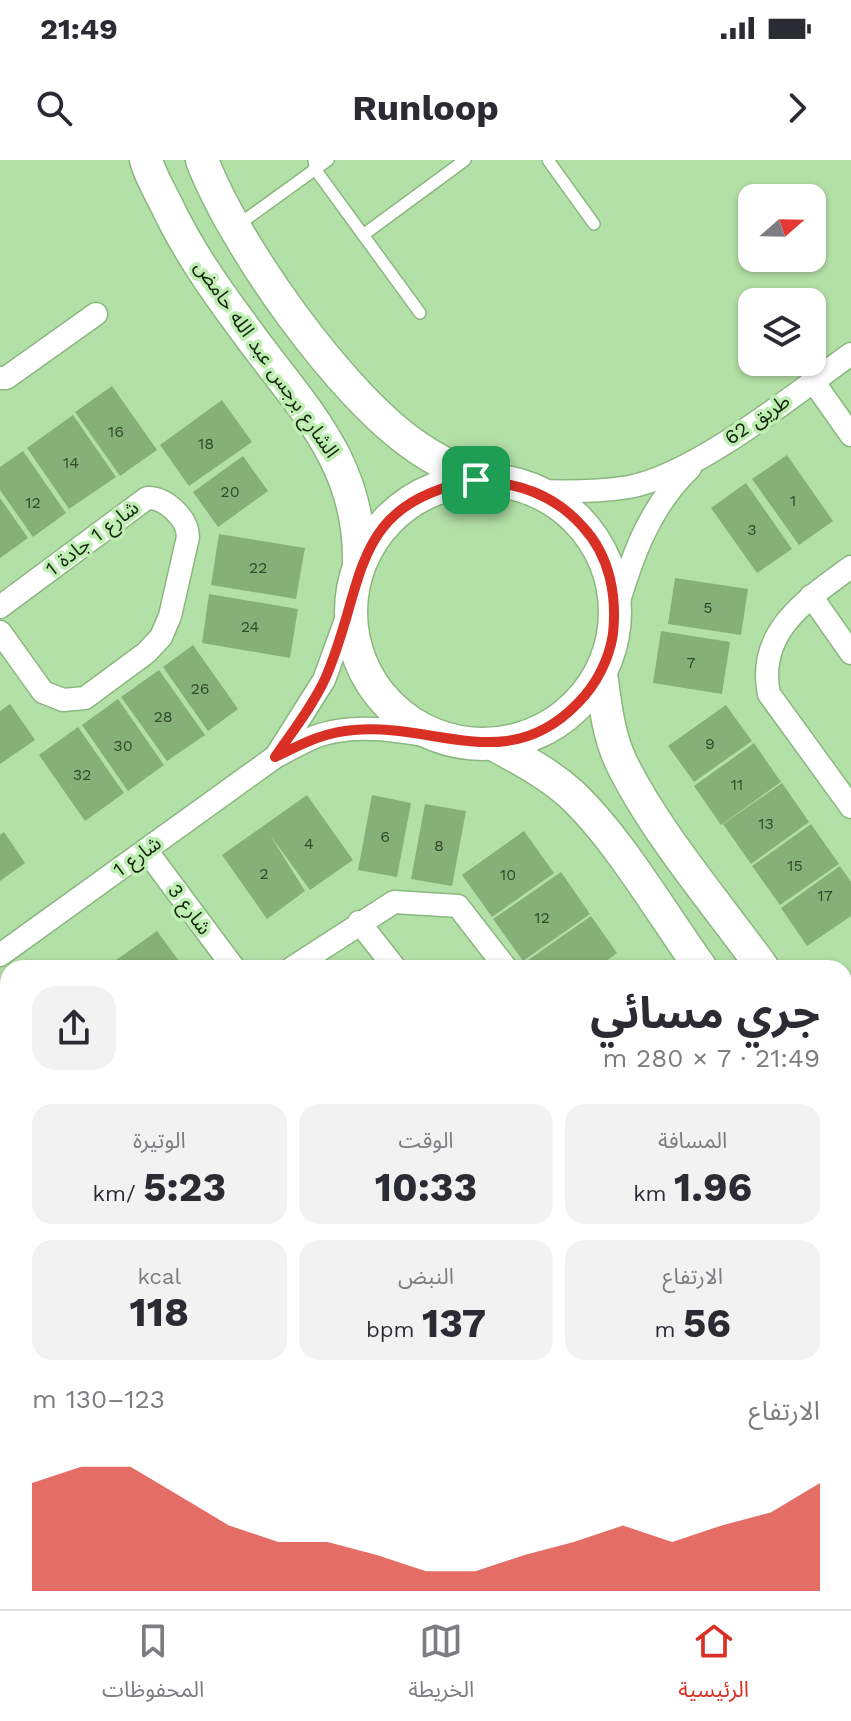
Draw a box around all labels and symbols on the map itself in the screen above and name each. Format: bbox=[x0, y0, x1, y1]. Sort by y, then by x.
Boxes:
north arrow bbox=[738, 184, 826, 272]
street label: الشارع برجس عبد الله حامض bbox=[187, 256, 344, 464]
street label: طريق 62 bbox=[720, 388, 795, 450]
house number: 16 bbox=[108, 422, 124, 441]
house number: 18 bbox=[198, 434, 214, 453]
pin bbox=[442, 446, 510, 514]
house number: 14 bbox=[63, 453, 79, 472]
house number: 20 bbox=[220, 482, 240, 501]
house number: 1 bbox=[790, 491, 796, 510]
house number: 12 bbox=[25, 493, 41, 512]
street label: شارع 1 جادة 1 bbox=[41, 495, 145, 583]
house number: 3 bbox=[747, 520, 757, 539]
house number: 22 bbox=[249, 558, 267, 577]
house number: 5 bbox=[703, 598, 713, 617]
house number: 24 bbox=[241, 617, 260, 636]
house number: 7 bbox=[687, 653, 696, 672]
house number: 26 bbox=[190, 679, 210, 698]
house number: 28 bbox=[153, 707, 173, 726]
house number: 9 bbox=[705, 734, 715, 753]
house number: 30 bbox=[113, 736, 133, 755]
house number: 32 bbox=[73, 765, 91, 784]
house number: 11 bbox=[731, 775, 743, 794]
house number: 13 bbox=[758, 814, 774, 833]
house number: 6 bbox=[380, 827, 390, 846]
street label: شارع 1 bbox=[108, 831, 168, 884]
house number: 4 bbox=[304, 834, 314, 853]
house number: 8 bbox=[434, 836, 444, 855]
house number: 15 bbox=[787, 856, 803, 875]
house number: 2 bbox=[259, 864, 269, 883]
house number: 10 bbox=[500, 865, 516, 884]
street label: شارع 3 bbox=[161, 879, 217, 941]
house number: 17 bbox=[817, 886, 833, 905]
house number: 12 bbox=[534, 908, 550, 927]

